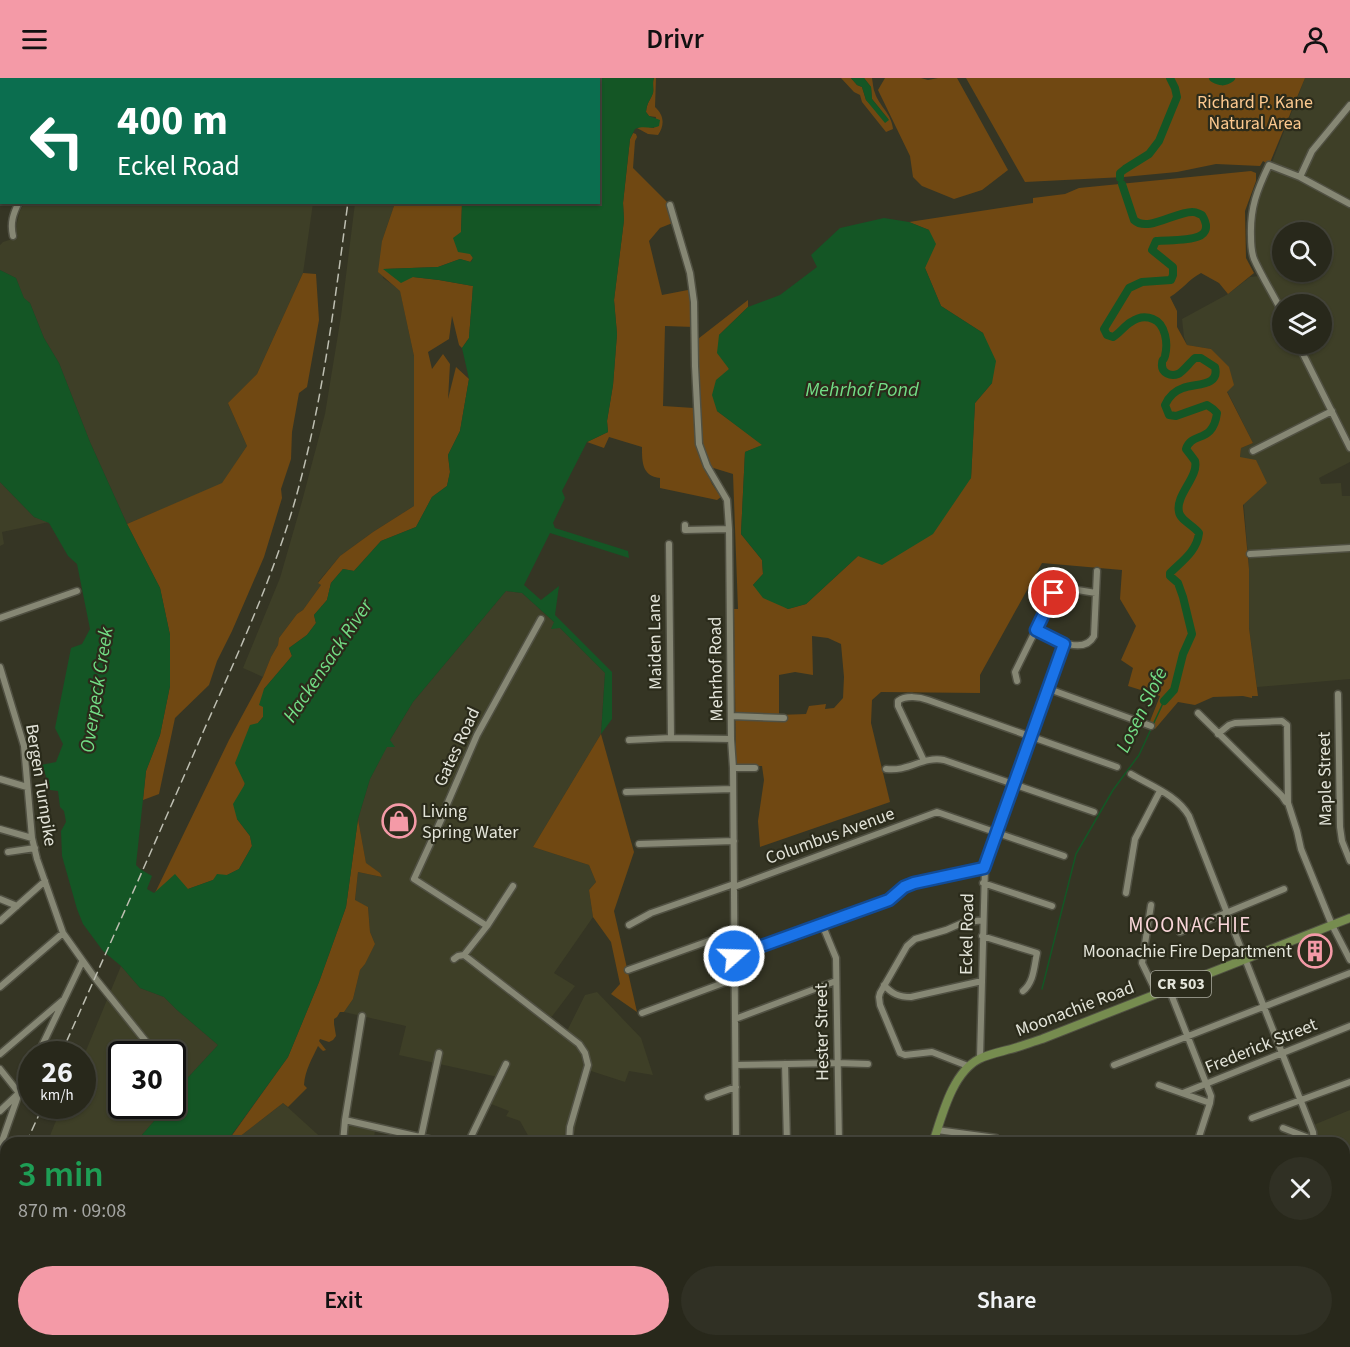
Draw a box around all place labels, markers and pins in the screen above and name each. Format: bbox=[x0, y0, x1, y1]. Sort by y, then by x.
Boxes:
pin bbox=[1028, 567, 1079, 618]
place label: Living Spring Water bbox=[422, 799, 519, 845]
shop icon: Living Spring Water bbox=[381, 803, 417, 839]
building icon: Moonachie Fire Department bbox=[1297, 933, 1333, 969]
place label: Moonachie Fire Department bbox=[1083, 939, 1292, 964]

